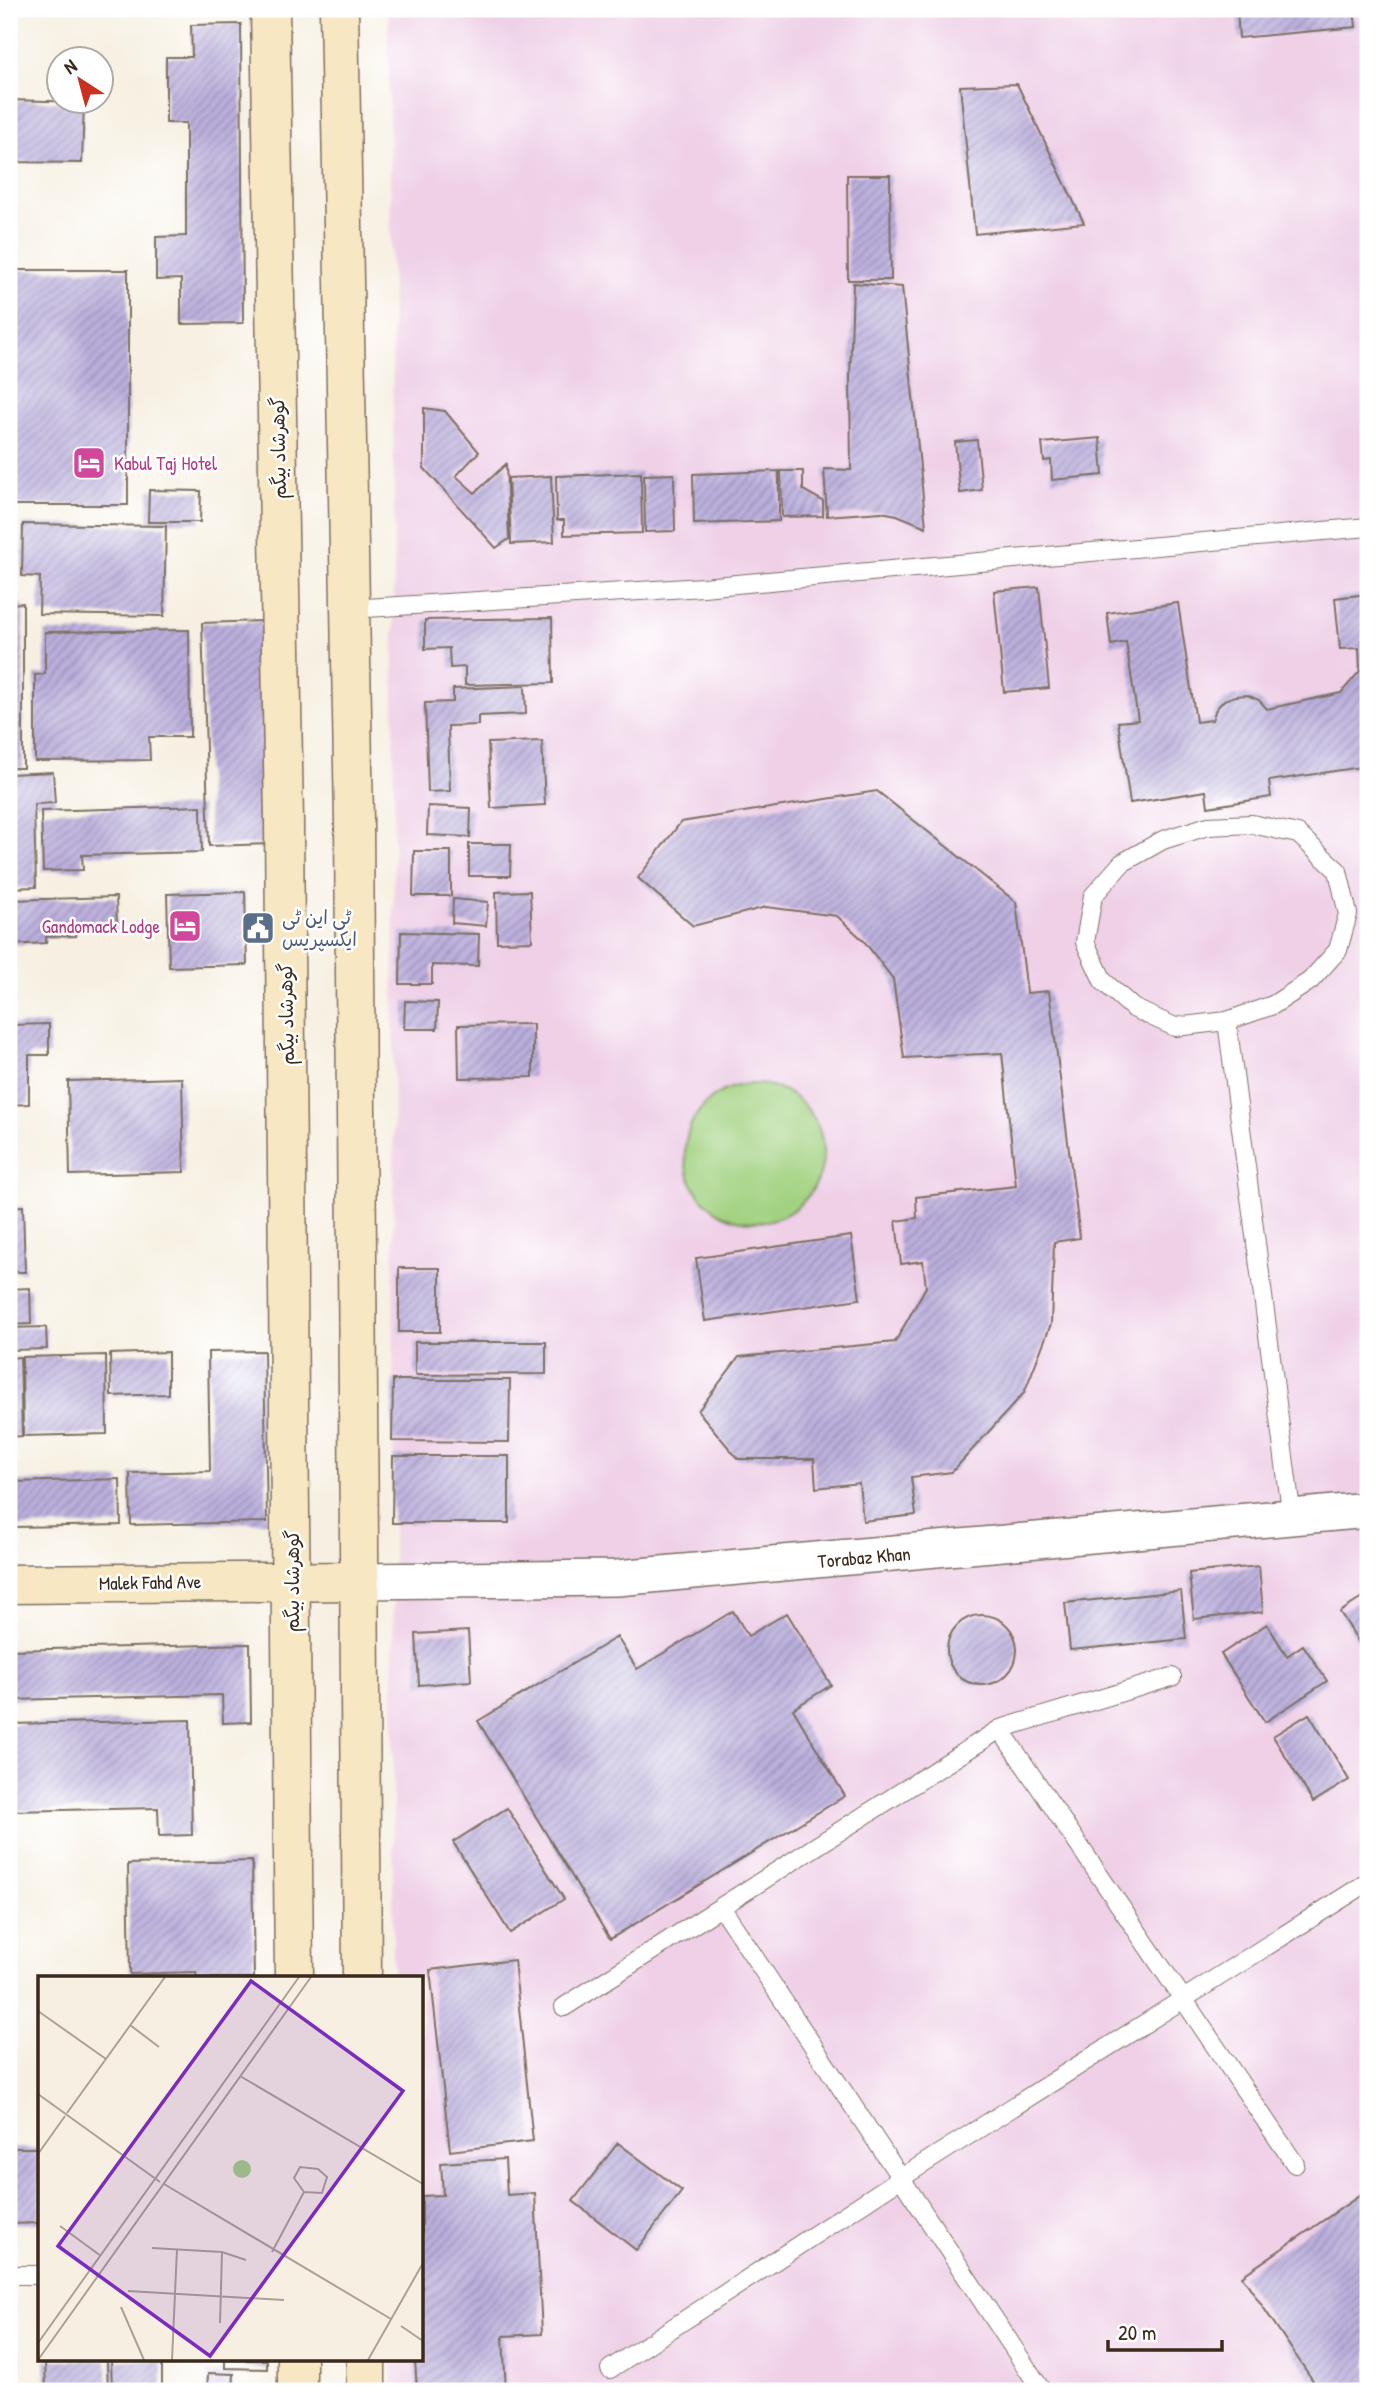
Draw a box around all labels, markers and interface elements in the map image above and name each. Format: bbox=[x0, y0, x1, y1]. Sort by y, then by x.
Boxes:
north arrow bbox=[46, 46, 116, 116]
text: N bbox=[58, 53, 82, 80]
street label: گوهرشاد بیگم bbox=[264, 396, 294, 499]
hotel icon: Kabul Taj Hotel bbox=[70, 444, 108, 482]
place label: Kabul Taj Hotel bbox=[114, 450, 218, 476]
place label: ٹی این ٹی ایکسپریس bbox=[282, 904, 357, 952]
hotel icon: Gandomack Lodge bbox=[166, 907, 204, 945]
public building icon: ٹی این ٹی ایکسپریس bbox=[239, 909, 277, 947]
place label: Gandomack Lodge bbox=[42, 913, 160, 939]
street label: گوهرشاد بیگم bbox=[272, 962, 302, 1065]
street label: گوهرشاد بیگم bbox=[279, 1530, 307, 1632]
street label: Torabaz Khan bbox=[817, 1540, 911, 1574]
street label: Malek Fahd Ave bbox=[99, 1568, 202, 1596]
inset map bbox=[38, 1976, 424, 2362]
scale bar bbox=[1108, 2309, 1221, 2353]
text: 20 m bbox=[1118, 2318, 1156, 2347]

